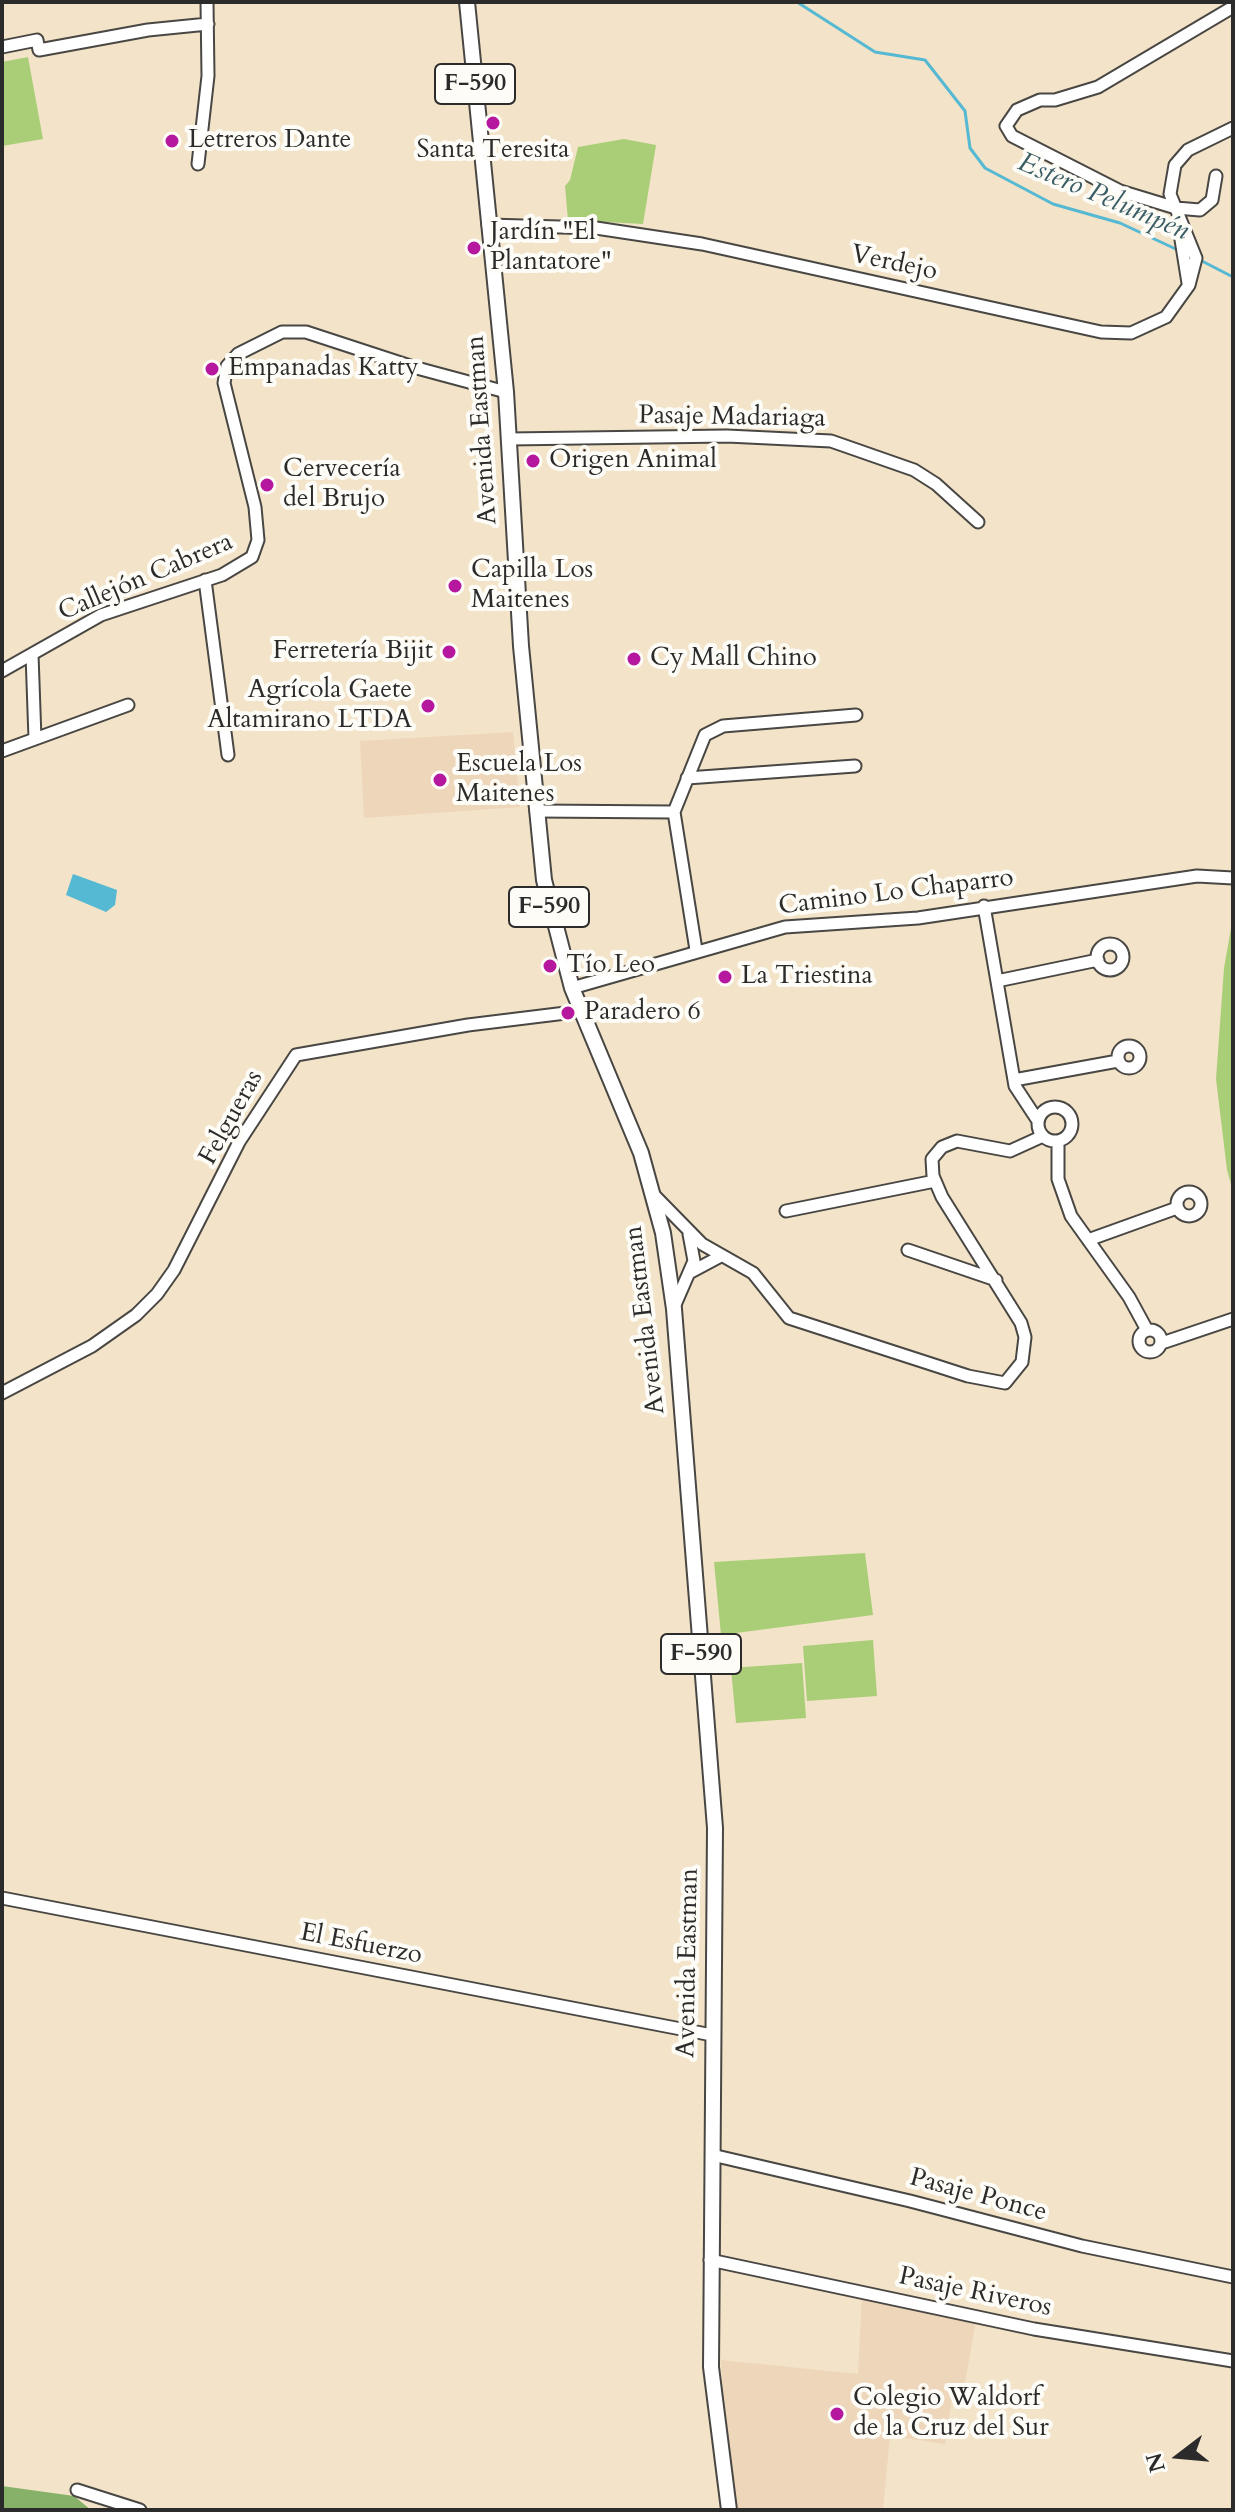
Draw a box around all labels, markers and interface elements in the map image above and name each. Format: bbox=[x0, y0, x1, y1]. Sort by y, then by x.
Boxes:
road number: F-590 bbox=[435, 64, 515, 104]
marker: Santa Teresita bbox=[484, 114, 502, 132]
place label: Letreros Dante bbox=[188, 125, 351, 157]
marker: Letreros Dante bbox=[163, 132, 181, 150]
place label: Santa Teresita bbox=[416, 135, 570, 167]
water label: Estero Pelumpén bbox=[1013, 147, 1193, 249]
place label: Jardín "El Plantatore" bbox=[490, 217, 612, 278]
marker: Jardín "El Plantatore" bbox=[465, 239, 483, 257]
street label: Verdejo bbox=[848, 240, 940, 288]
street label: Avenida Eastman bbox=[461, 334, 505, 526]
place label: Empanadas Katty bbox=[228, 353, 419, 385]
marker: Empanadas Katty bbox=[203, 360, 221, 378]
street label: Pasaje Madariaga bbox=[638, 401, 826, 435]
place label: Origen Animal bbox=[549, 445, 717, 477]
marker: Origen Animal bbox=[524, 452, 542, 470]
place label: Cervecería del Brujo bbox=[283, 454, 401, 516]
marker: Cervecería del Brujo bbox=[258, 476, 276, 494]
street label: Callejón Cabrera bbox=[54, 527, 238, 629]
place label: Capilla Los Maitenes bbox=[471, 555, 593, 616]
marker: Capilla Los Maitenes bbox=[446, 577, 464, 595]
place label: Ferretería Bijit bbox=[273, 636, 433, 668]
marker: Ferretería Bijit bbox=[440, 643, 458, 661]
place label: Cy Mall Chino bbox=[650, 643, 817, 675]
marker: Cy Mall Chino bbox=[625, 650, 643, 668]
place label: Agrícola Gaete Altamirano LTDA bbox=[207, 675, 412, 736]
marker: Agrícola Gaete Altamirano LTDA bbox=[419, 697, 437, 715]
place label: Escuela Los Maitenes bbox=[456, 749, 582, 810]
marker: Escuela Los Maitenes bbox=[431, 771, 449, 789]
street label: Camino Lo Chaparro bbox=[777, 863, 1015, 923]
road number: F-590 bbox=[509, 887, 589, 927]
place label: Tío Leo bbox=[566, 950, 655, 982]
marker: Tío Leo bbox=[541, 957, 559, 975]
place label: La Triestina bbox=[741, 961, 873, 993]
marker: La Triestina bbox=[716, 968, 734, 986]
place label: Paradero 6 bbox=[584, 997, 701, 1029]
marker: Paradero 6 bbox=[559, 1004, 577, 1022]
street label: Felgueras bbox=[193, 1065, 271, 1171]
street label: Avenida Eastman bbox=[619, 1224, 673, 1416]
road number: F-590 bbox=[661, 1634, 741, 1674]
street label: Avenida Eastman bbox=[672, 1868, 706, 2058]
street label: El Esfuerzo bbox=[297, 1918, 425, 1972]
street label: Pasaje Ponce bbox=[906, 2163, 1050, 2229]
street label: Pasaje Riveros bbox=[896, 2262, 1054, 2324]
place label: Colegio Waldorf de la Cruz del Sur bbox=[853, 2383, 1049, 2444]
marker: Colegio Waldorf de la Cruz del Sur bbox=[828, 2405, 846, 2423]
north arrow bbox=[1139, 2416, 1219, 2496]
text: N bbox=[1139, 2449, 1173, 2476]

